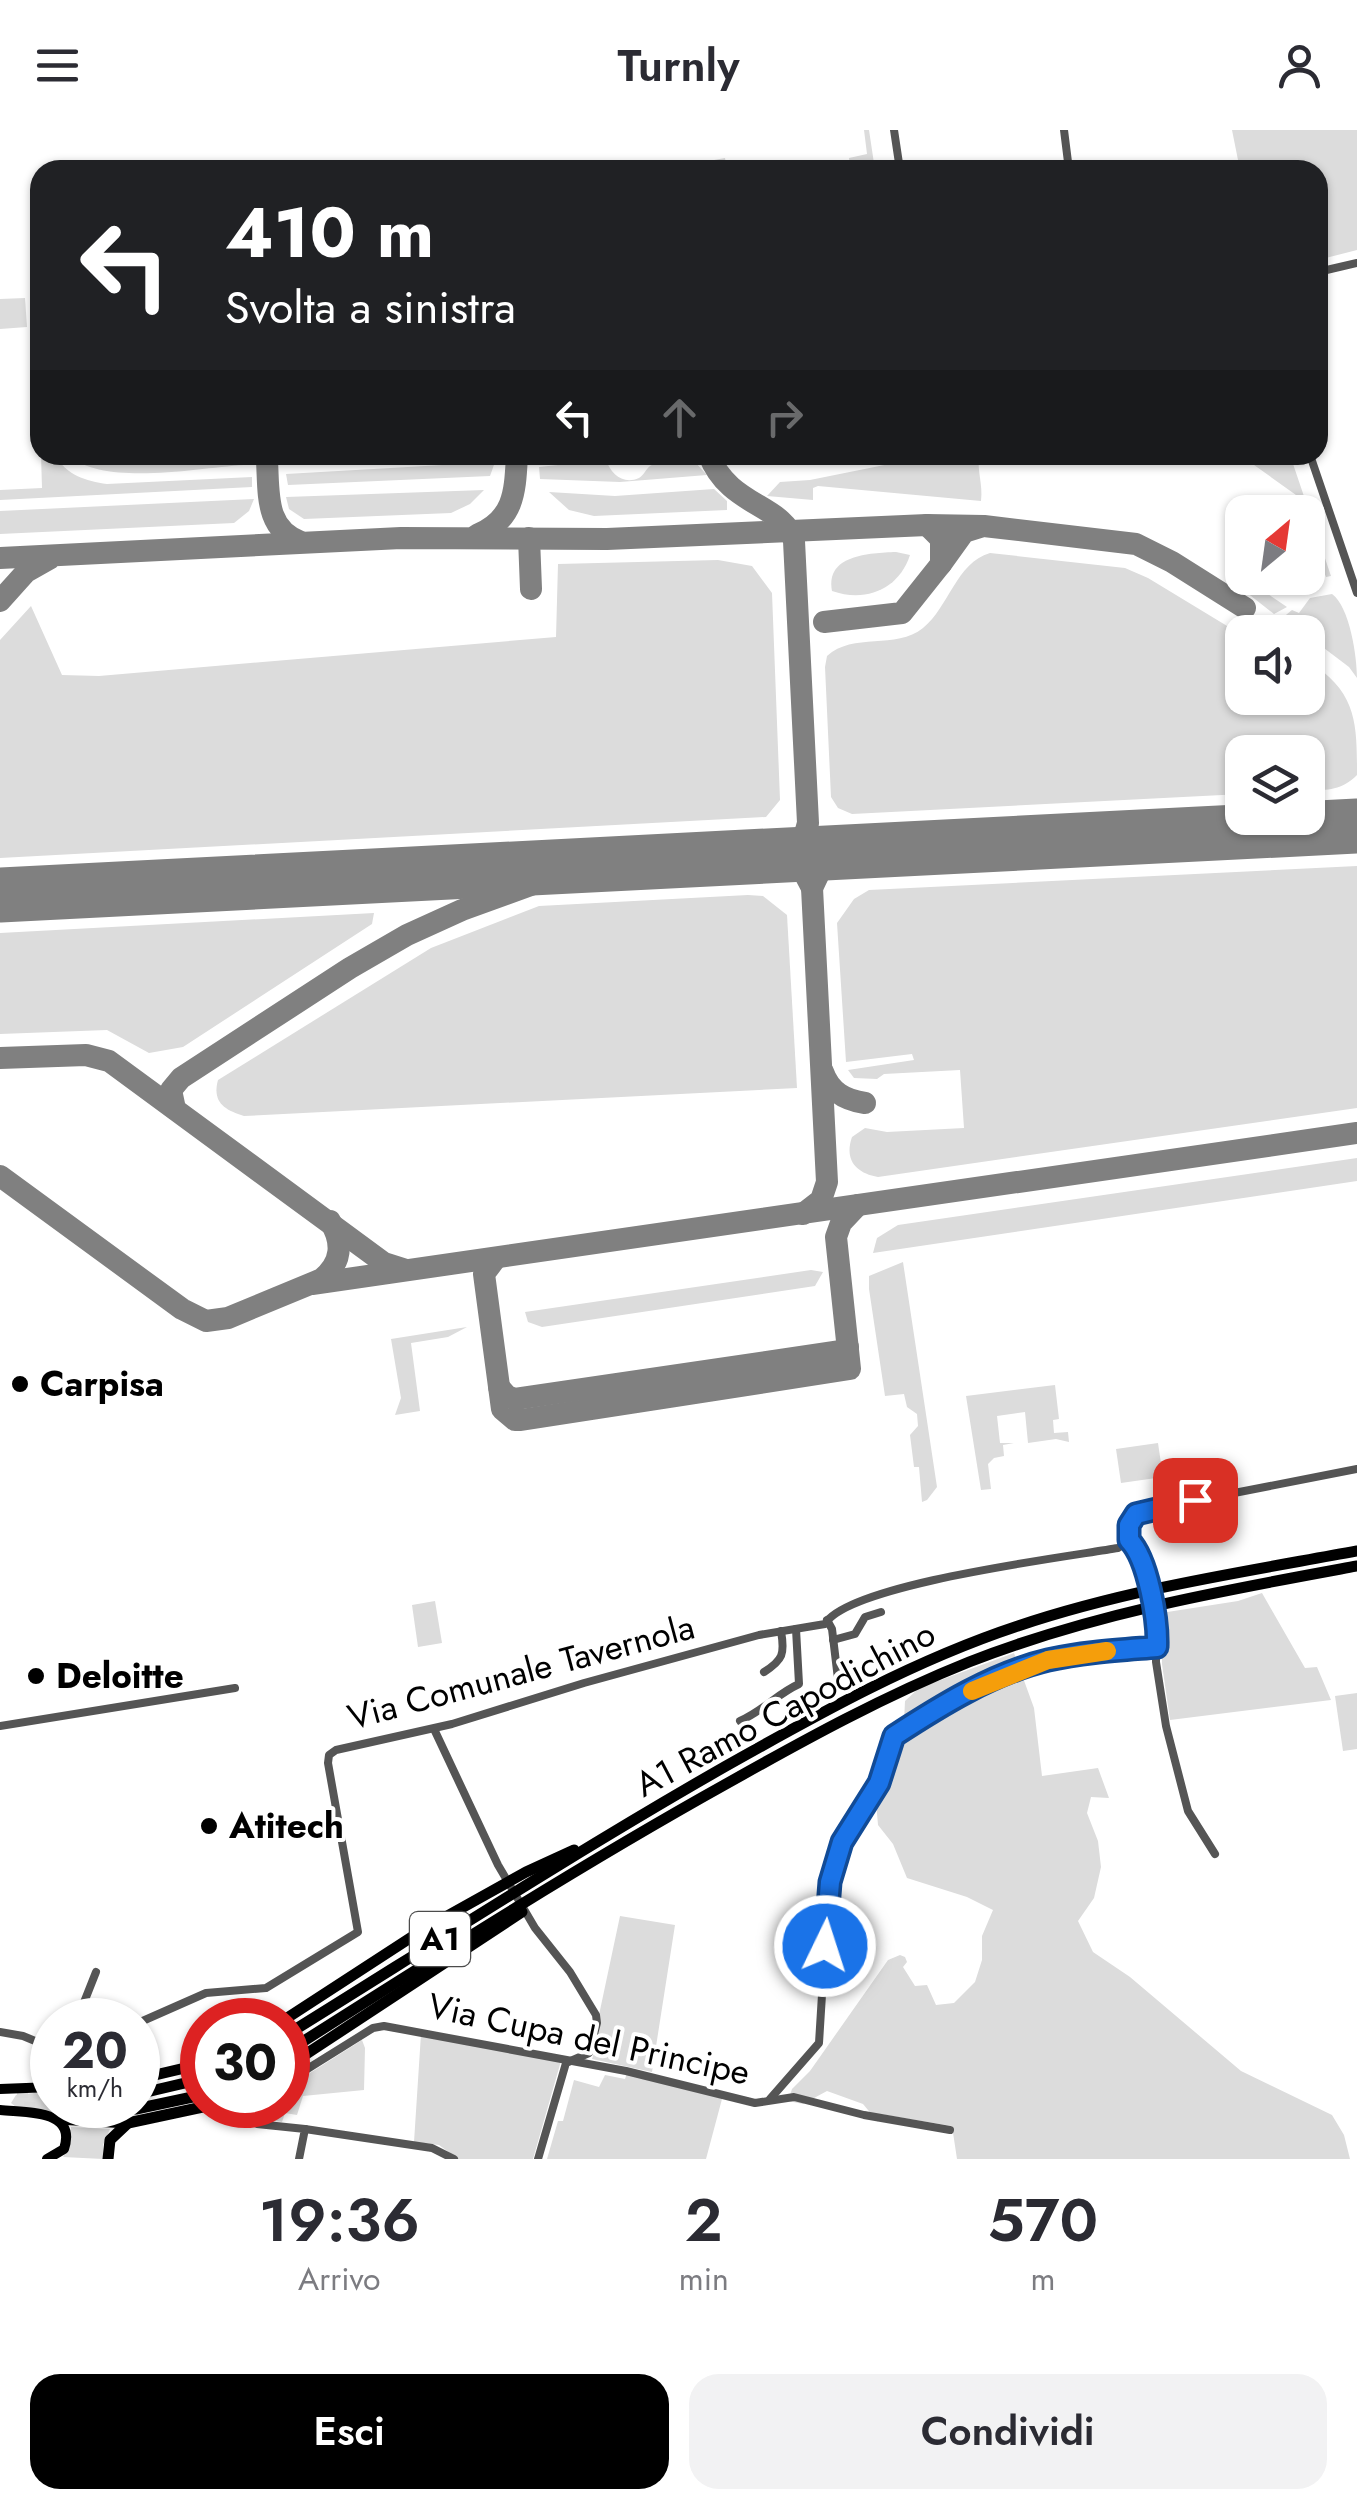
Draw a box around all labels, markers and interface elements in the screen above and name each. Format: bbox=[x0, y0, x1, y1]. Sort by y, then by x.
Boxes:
text: Turnly bbox=[617, 33, 740, 98]
icon: menu bbox=[30, 38, 85, 93]
icon: person bbox=[1272, 38, 1327, 93]
text: 410 m bbox=[225, 182, 434, 283]
icon: left bbox=[60, 200, 190, 330]
text: Svolta a sinistra bbox=[225, 275, 516, 340]
icon: left bbox=[547, 390, 602, 445]
icon: ahead bbox=[652, 390, 707, 445]
icon: right bbox=[757, 390, 812, 445]
north arrow bbox=[1225, 495, 1325, 595]
map controls bbox=[1225, 495, 1325, 835]
button: sound bbox=[1225, 615, 1325, 715]
button: layers bbox=[1225, 735, 1325, 835]
place label: Carpisa bbox=[40, 1359, 164, 1409]
marker: Carpisa bbox=[9, 1373, 31, 1395]
pin bbox=[1153, 1458, 1238, 1543]
icon: arrive bbox=[1168, 1473, 1223, 1528]
street label: Via Comunale Tavernola bbox=[342, 1602, 700, 1742]
street label: A1 Ramo Capodichino bbox=[626, 1609, 944, 1809]
place label: Deloitte bbox=[56, 1651, 184, 1701]
marker: Deloitte bbox=[25, 1665, 47, 1687]
place label: Atitech bbox=[228, 1801, 344, 1851]
marker: Atitech bbox=[198, 1815, 220, 1837]
position arrow bbox=[773, 1894, 877, 1998]
road number: A1 bbox=[410, 1912, 470, 1966]
street label: Via Cupa del Principe bbox=[424, 1981, 754, 2097]
speed limit sign: 30 bbox=[180, 1998, 310, 2128]
text: 20 bbox=[62, 2014, 128, 2087]
text: km/h bbox=[67, 2070, 123, 2106]
text: 19:36 bbox=[259, 2177, 420, 2264]
text: 2 bbox=[685, 2177, 723, 2264]
text: 570 bbox=[988, 2177, 1098, 2264]
text: Arrivo bbox=[298, 2256, 381, 2302]
text: min bbox=[679, 2256, 729, 2302]
text: m bbox=[1030, 2256, 1055, 2302]
button: Esci bbox=[30, 2374, 669, 2489]
button: Condividi bbox=[689, 2374, 1327, 2489]

